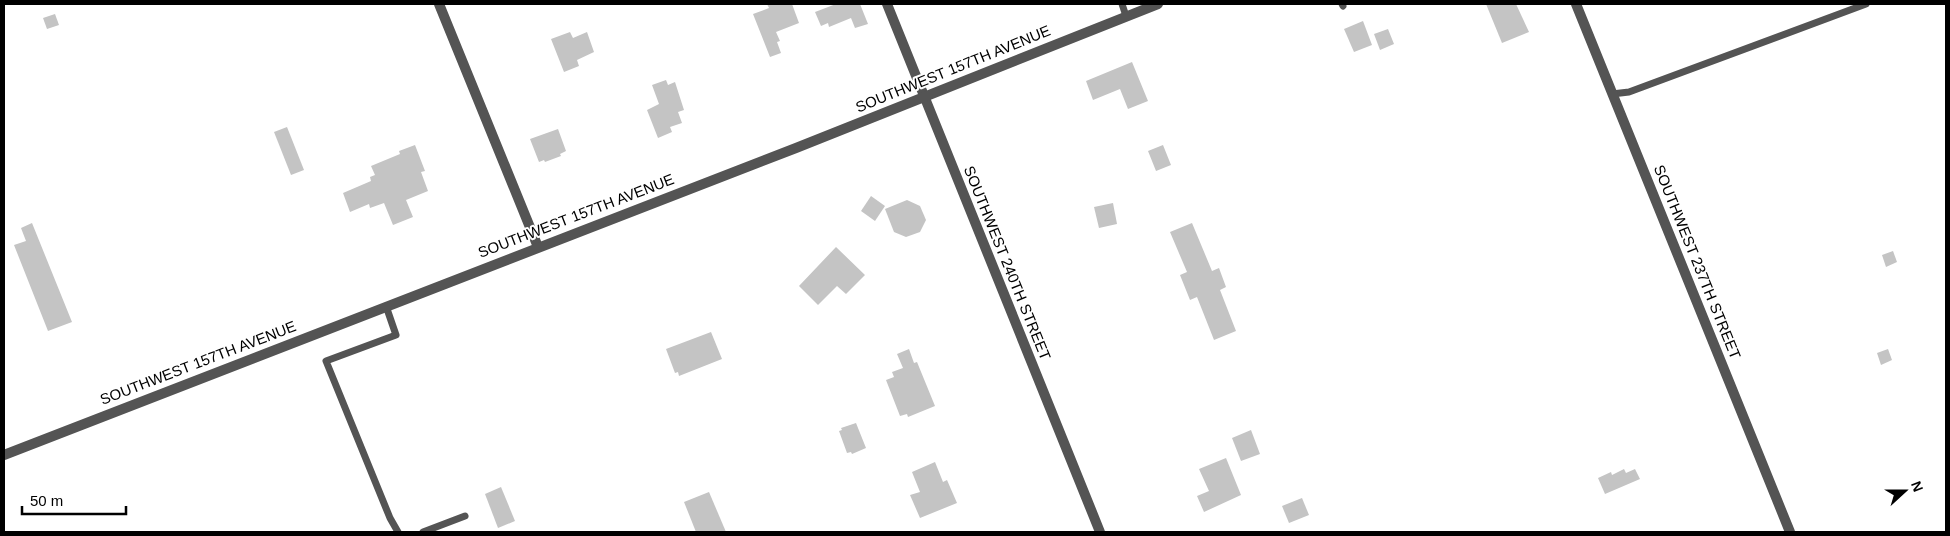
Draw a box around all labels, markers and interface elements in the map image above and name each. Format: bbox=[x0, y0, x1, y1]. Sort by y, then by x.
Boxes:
street label: SOUTHWEST 157TH AVENUE bbox=[853, 22, 1053, 116]
street label: SOUTHWEST 237TH STREET bbox=[1651, 162, 1744, 361]
street label: SOUTHWEST 240TH STREET bbox=[961, 163, 1054, 362]
street label: SOUTHWEST 157TH AVENUE bbox=[475, 170, 676, 261]
street label: SOUTHWEST 157TH AVENUE bbox=[97, 317, 298, 408]
north arrow bbox=[1880, 466, 1930, 516]
text: N bbox=[1908, 479, 1926, 494]
scale bar bbox=[22, 484, 126, 516]
text: 50 m bbox=[30, 492, 63, 509]

